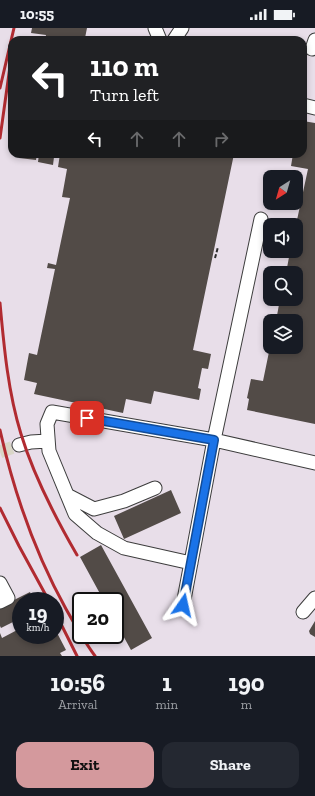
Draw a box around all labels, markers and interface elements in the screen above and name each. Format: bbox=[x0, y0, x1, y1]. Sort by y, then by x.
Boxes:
text: 10:55 bbox=[20, 5, 54, 23]
text: 110 m bbox=[90, 50, 159, 83]
icon: left bbox=[24, 52, 76, 104]
text: Turn left bbox=[90, 84, 159, 106]
icon: left bbox=[84, 128, 106, 150]
icon: ahead bbox=[126, 128, 148, 150]
icon: ahead bbox=[168, 128, 190, 150]
icon: right bbox=[210, 128, 232, 150]
north arrow bbox=[263, 170, 303, 210]
map controls bbox=[263, 170, 303, 354]
button: sound bbox=[263, 218, 303, 258]
button: search bbox=[263, 266, 303, 306]
button: layers bbox=[263, 314, 303, 354]
pin bbox=[70, 401, 104, 435]
icon: arrive bbox=[76, 407, 98, 429]
position arrow bbox=[162, 584, 204, 626]
speed limit sign: 20 bbox=[72, 592, 124, 644]
text: 19 bbox=[29, 601, 47, 625]
text: km/h bbox=[27, 622, 49, 634]
text: 10:56 bbox=[50, 668, 105, 697]
text: 1 bbox=[162, 668, 172, 697]
text: 190 bbox=[228, 668, 265, 697]
text: Arrival bbox=[58, 697, 97, 712]
text: min bbox=[156, 697, 178, 712]
text: m bbox=[241, 697, 252, 712]
button: Exit bbox=[16, 742, 154, 788]
button: Share bbox=[162, 742, 299, 788]

